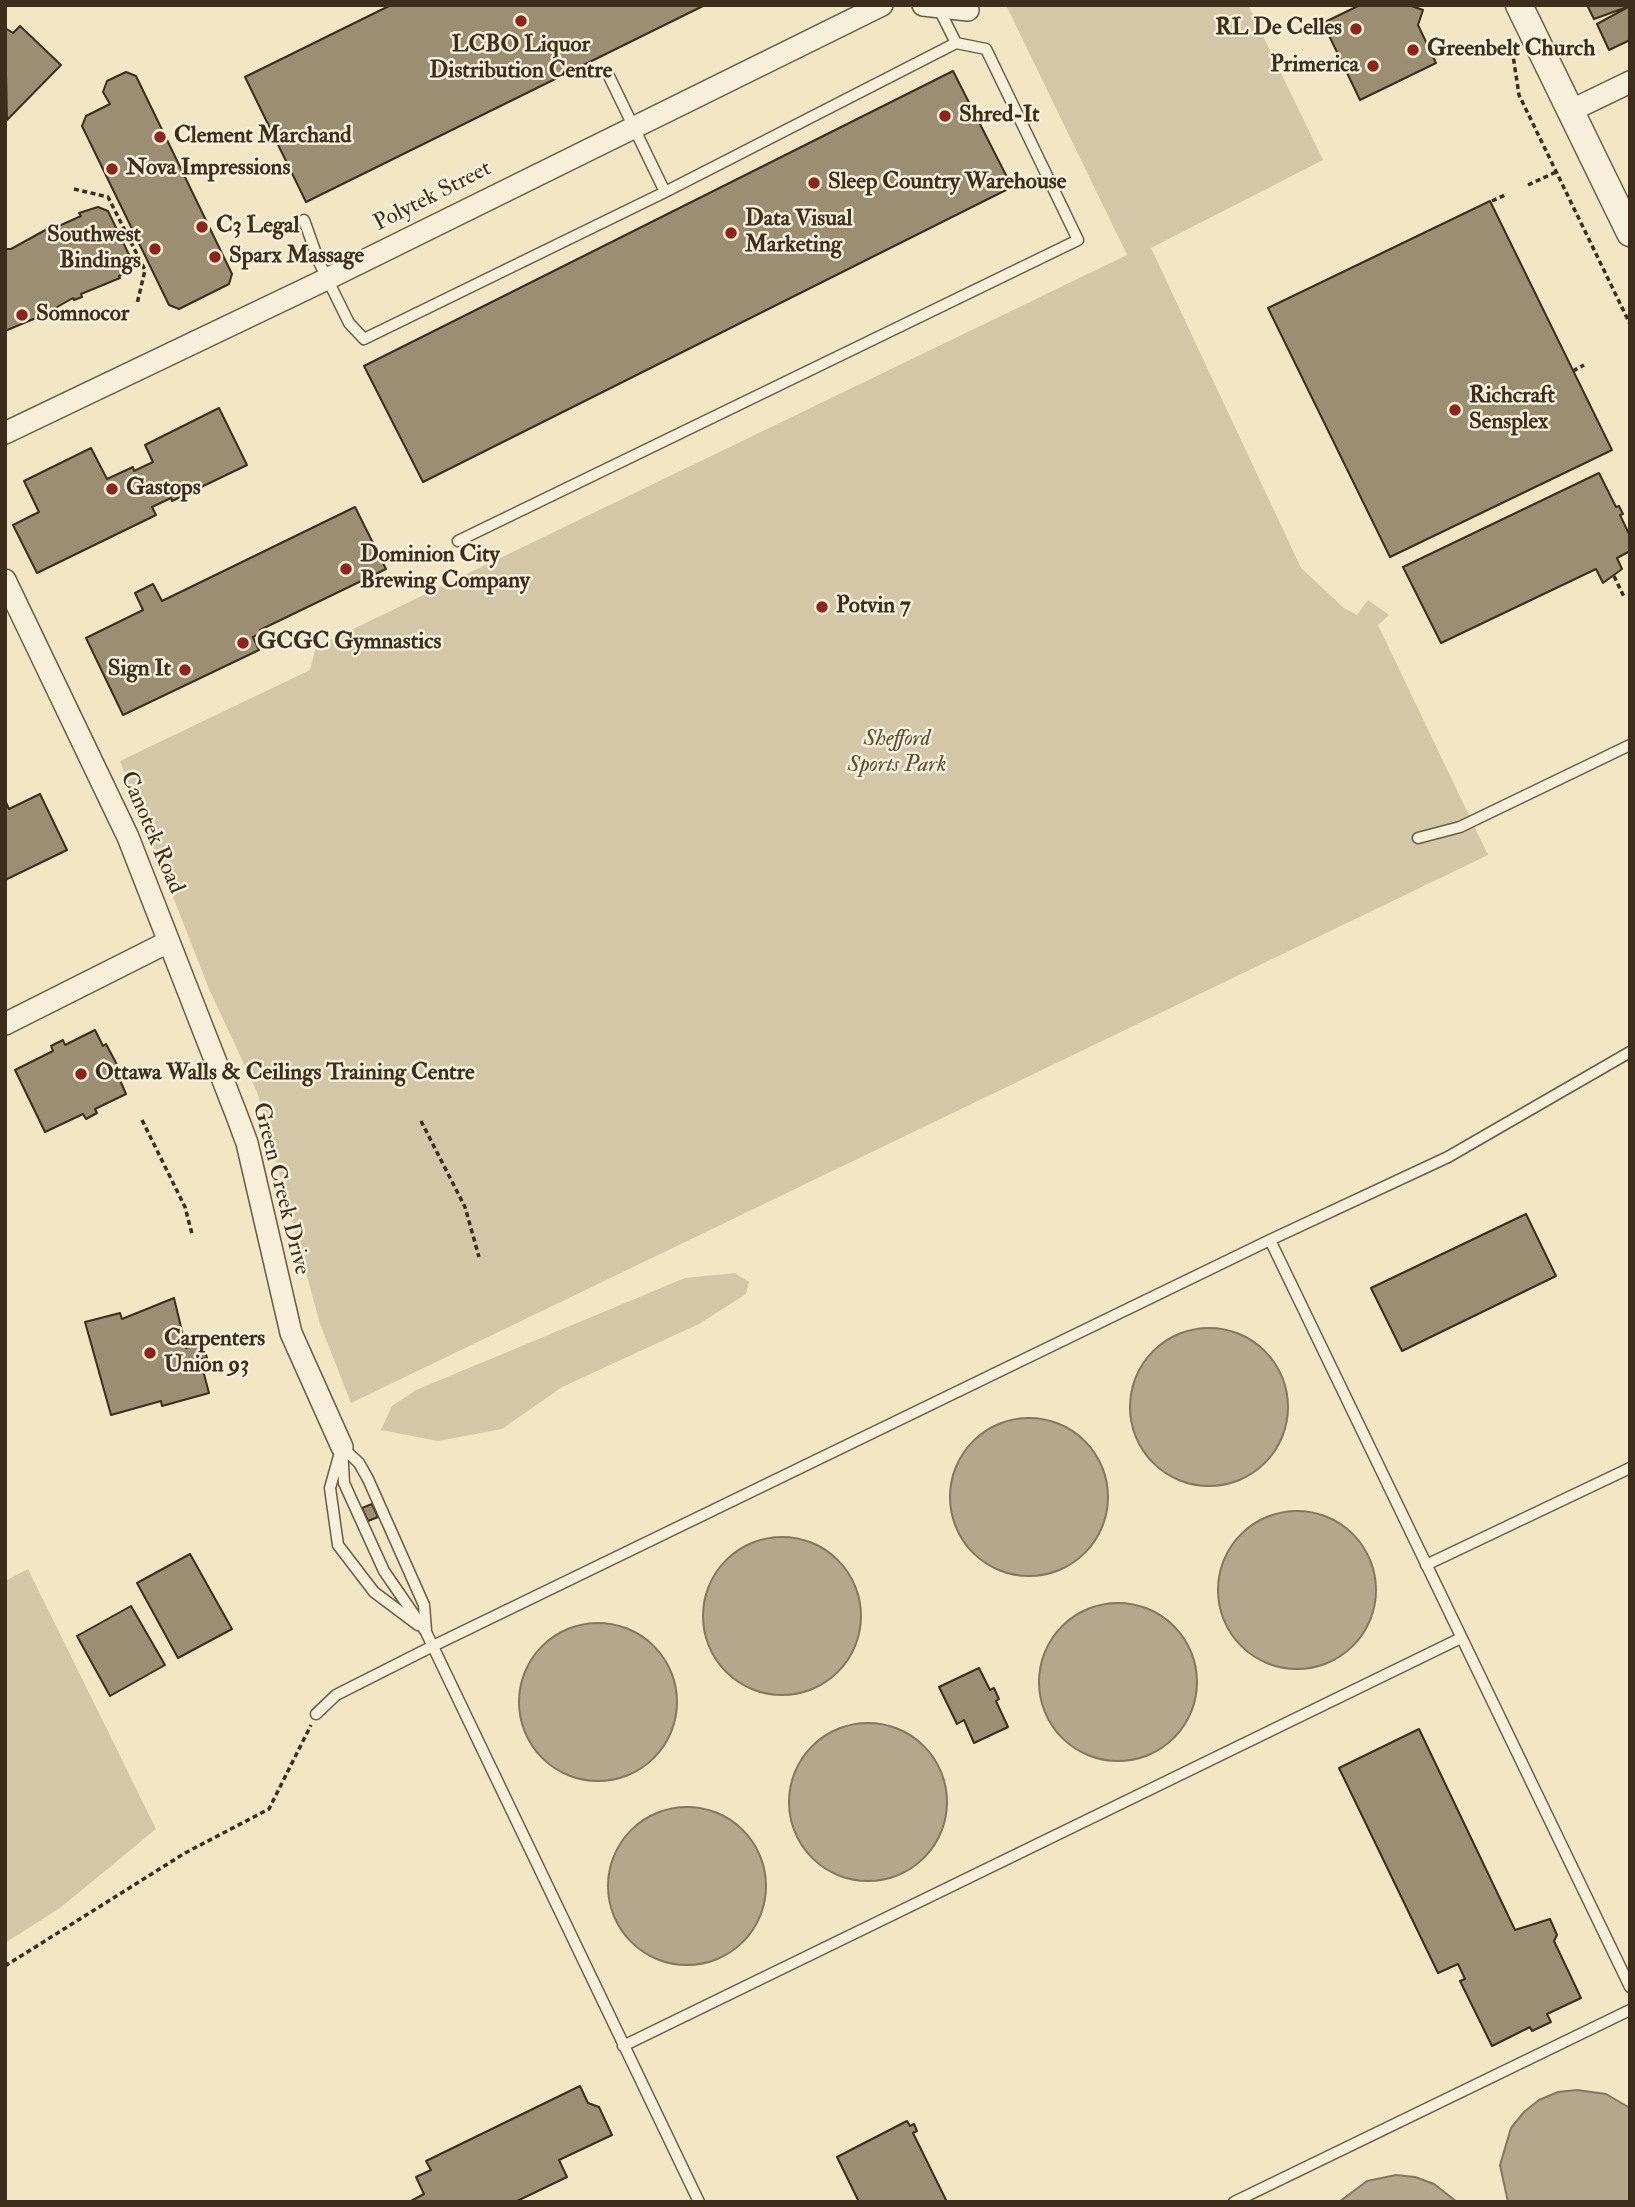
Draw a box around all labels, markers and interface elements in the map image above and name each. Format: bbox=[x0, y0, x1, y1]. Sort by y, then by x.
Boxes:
marker: LCBO Liquor Distribution Centre bbox=[513, 13, 529, 29]
place label: RL De Celles bbox=[1215, 15, 1342, 43]
marker: RL De Celles bbox=[1348, 21, 1364, 37]
place label: LCBO Liquor Distribution Centre bbox=[430, 32, 612, 86]
place label: Greenbelt Church bbox=[1427, 36, 1595, 64]
marker: Greenbelt Church bbox=[1405, 42, 1421, 58]
place label: Primerica bbox=[1270, 52, 1359, 80]
marker: Primerica bbox=[1365, 58, 1381, 74]
place label: Shred-It bbox=[959, 102, 1039, 130]
marker: Shred-It bbox=[937, 108, 953, 124]
place label: Clement Marchand bbox=[174, 123, 352, 151]
marker: Clement Marchand bbox=[152, 129, 168, 145]
place label: Nova Impressions bbox=[126, 155, 290, 183]
street label: Polytek Street bbox=[370, 156, 496, 238]
marker: Nova Impressions bbox=[104, 161, 120, 177]
place label: Sleep Country Warehouse bbox=[828, 169, 1066, 197]
marker: Sleep Country Warehouse bbox=[806, 175, 822, 191]
place label: Data Visual Marketing bbox=[745, 206, 852, 260]
place label: C3 Legal bbox=[216, 213, 299, 241]
marker: C3 Legal bbox=[194, 219, 210, 235]
place label: Southwest Bindings bbox=[47, 222, 141, 276]
marker: Data Visual Marketing bbox=[723, 225, 739, 241]
marker: Southwest Bindings bbox=[147, 241, 163, 257]
place label: Sparx Massage bbox=[229, 243, 364, 271]
marker: Sparx Massage bbox=[207, 249, 223, 265]
place label: Somnocor bbox=[36, 301, 129, 329]
marker: Somnocor bbox=[14, 307, 30, 323]
place label: Richcraft Sensplex bbox=[1469, 383, 1555, 437]
marker: Richcraft Sensplex bbox=[1447, 402, 1463, 418]
place label: Gastops bbox=[126, 475, 201, 503]
marker: Gastops bbox=[104, 481, 120, 497]
place label: Dominion City Brewing Company bbox=[360, 542, 530, 596]
marker: Dominion City Brewing Company bbox=[338, 561, 354, 577]
place label: Potvin 7 bbox=[836, 593, 911, 621]
marker: Potvin 7 bbox=[814, 599, 830, 615]
place label: GCGC Gymnastics bbox=[257, 629, 441, 657]
marker: GCGC Gymnastics bbox=[235, 635, 251, 651]
place label: Sign It bbox=[108, 656, 171, 684]
marker: Sign It bbox=[177, 662, 193, 678]
park label: Shefford Sports Park bbox=[848, 726, 946, 780]
street label: Canotek Road bbox=[113, 768, 189, 898]
place label: Ottawa Walls & Ceilings Training Centre bbox=[95, 1060, 475, 1088]
marker: Ottawa Walls & Ceilings Training Centre bbox=[73, 1066, 89, 1082]
street label: Green Creek Drive bbox=[245, 1100, 315, 1278]
place label: Carpenters Union 93 bbox=[164, 1326, 265, 1380]
marker: Carpenters Union 93 bbox=[142, 1345, 158, 1361]

